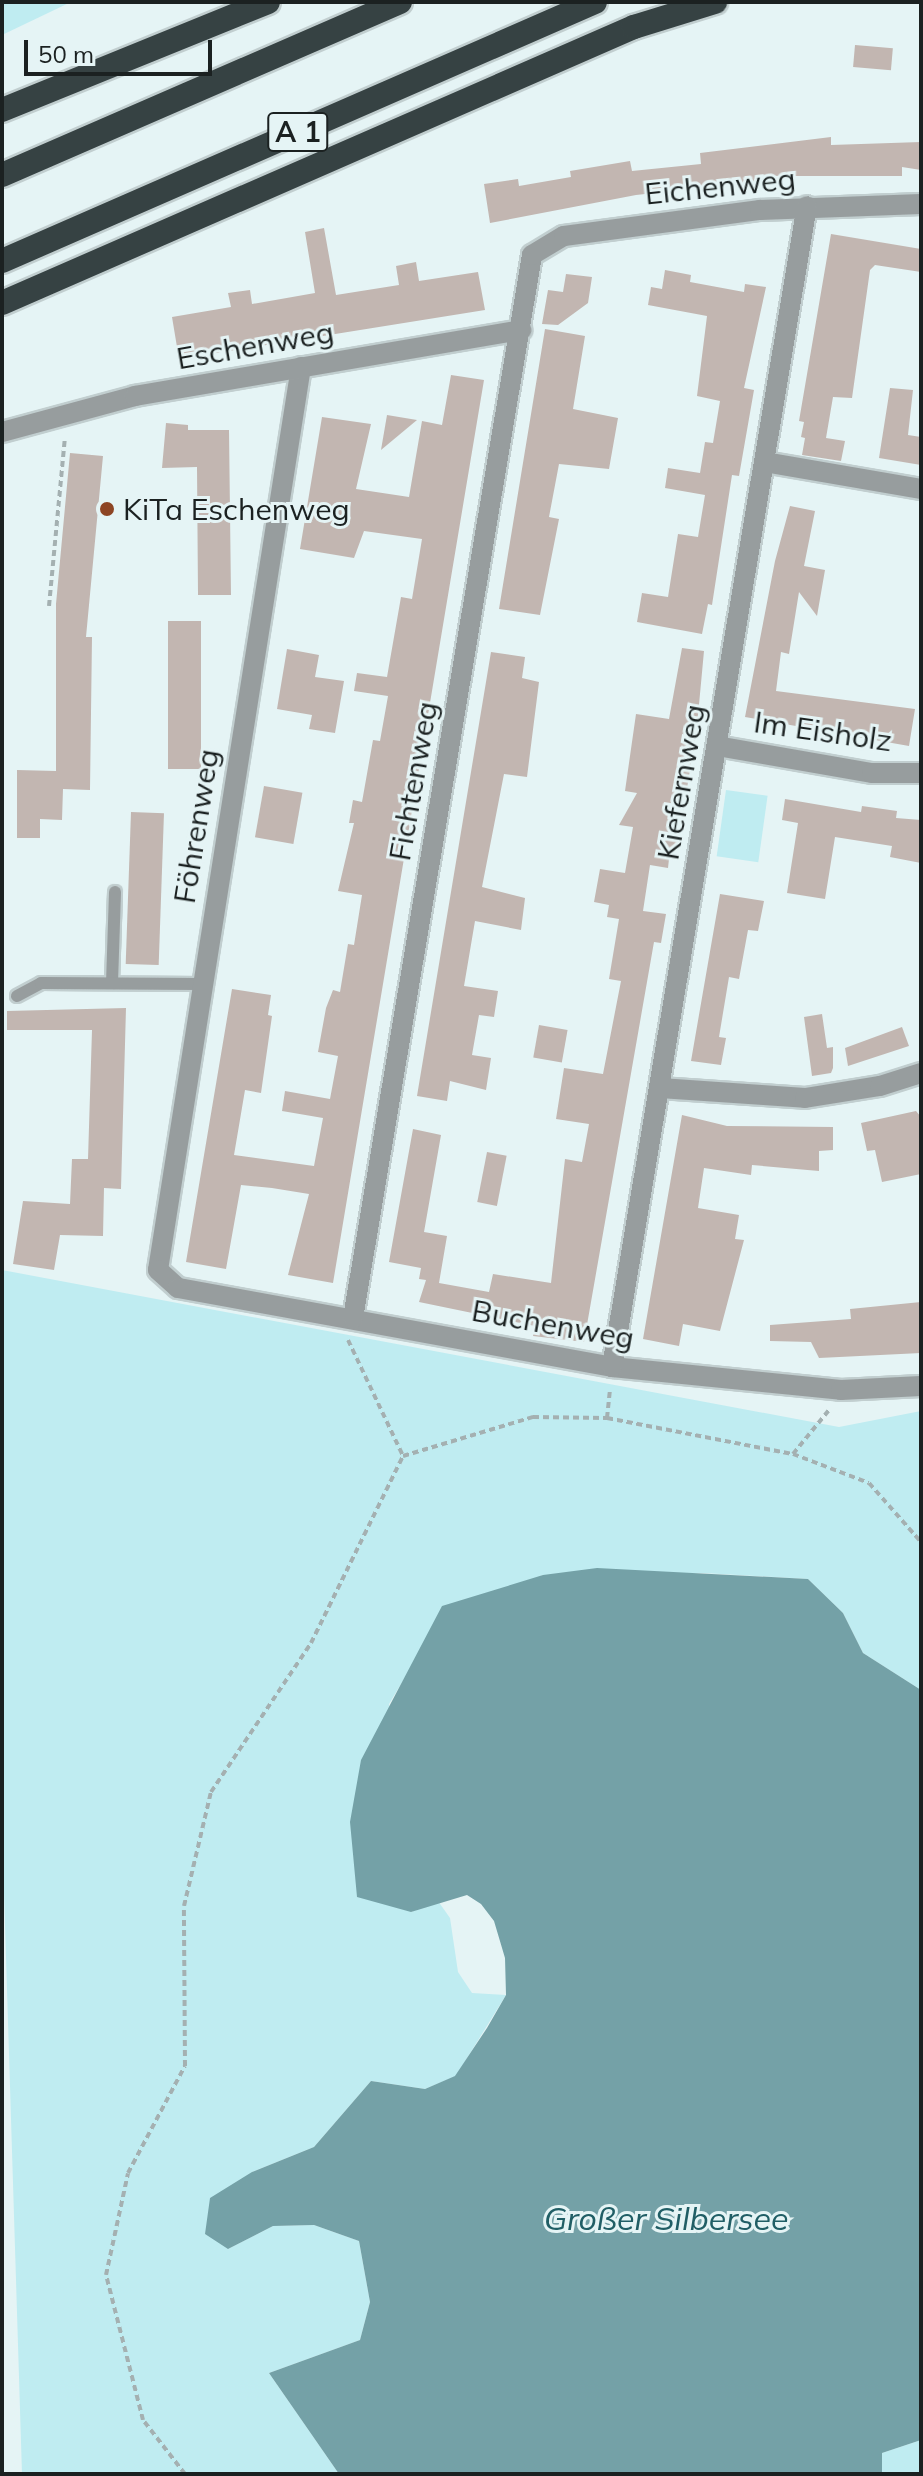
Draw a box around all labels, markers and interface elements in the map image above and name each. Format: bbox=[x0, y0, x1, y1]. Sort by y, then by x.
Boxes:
scale bar bbox=[28, 24, 216, 74]
text: 50 m bbox=[38, 39, 94, 69]
road number: A 1 bbox=[266, 108, 330, 156]
street label: Eichenweg bbox=[643, 160, 797, 212]
street label: Eschenweg bbox=[174, 313, 336, 377]
place label: KiTa Eschenweg bbox=[123, 491, 350, 527]
marker: KiTa Eschenweg bbox=[98, 500, 116, 518]
street label: Fichtenweg bbox=[381, 699, 445, 863]
street label: Kiefernweg bbox=[650, 702, 712, 862]
street label: Im Eisholz bbox=[752, 704, 894, 758]
street label: Föhrenweg bbox=[166, 746, 226, 906]
street label: Buchenweg bbox=[469, 1292, 637, 1356]
water label: Großer Silbersee bbox=[544, 2199, 788, 2237]

